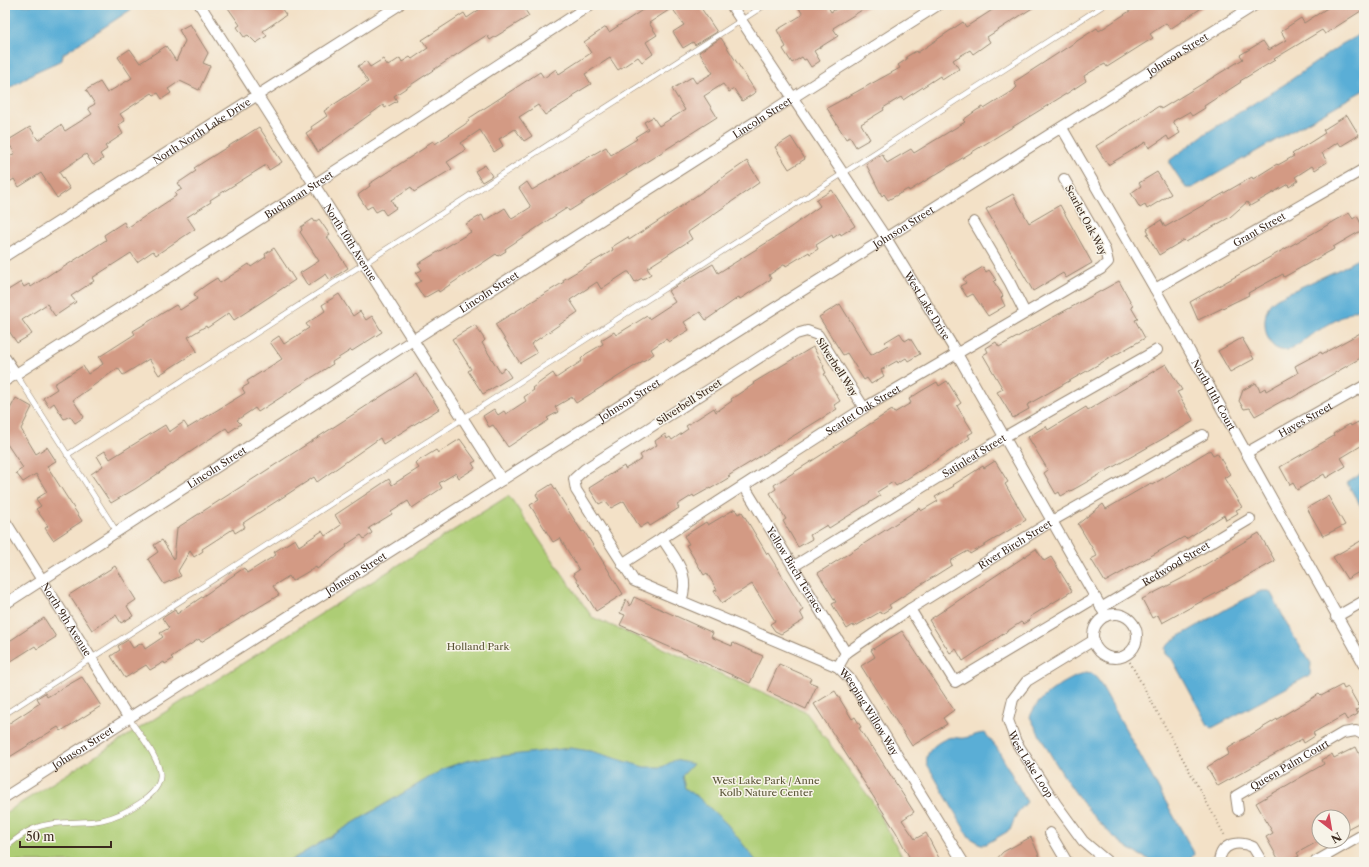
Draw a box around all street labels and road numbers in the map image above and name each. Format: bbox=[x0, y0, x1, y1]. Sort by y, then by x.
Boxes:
street label: Johnson Street bbox=[1143, 30, 1211, 79]
street label: Lincoln Street bbox=[730, 93, 794, 141]
street label: North North Lake Drive bbox=[150, 95, 253, 167]
street label: Buchanan Street bbox=[262, 167, 336, 221]
street label: Scarlet Oak Way bbox=[1062, 183, 1110, 258]
street label: North 10th Avenue bbox=[321, 201, 380, 284]
street label: Johnson Street bbox=[869, 202, 937, 252]
street label: Grant Street bbox=[1231, 209, 1288, 249]
street label: Lincoln Street bbox=[457, 268, 521, 315]
street label: West Lake Drive bbox=[901, 268, 954, 342]
street label: Silverbell Way bbox=[813, 335, 861, 399]
street label: North 11th Court bbox=[1189, 357, 1239, 433]
street label: Johnson Street bbox=[595, 375, 663, 425]
street label: Silverbell Street bbox=[654, 376, 725, 428]
street label: Scarlet Oak Street bbox=[823, 381, 903, 438]
street label: Hayes Street bbox=[1276, 399, 1335, 440]
street label: Satinleaf Street bbox=[939, 431, 1009, 480]
street label: Lincoln Street bbox=[185, 443, 249, 491]
street label: River Birch Street bbox=[975, 516, 1054, 572]
street label: Yellow Birch Terrace bbox=[763, 523, 827, 615]
street label: Redwood Street bbox=[1140, 538, 1212, 589]
street label: Johnson Street bbox=[321, 549, 389, 599]
street label: North 9th Avenue bbox=[39, 580, 95, 659]
street label: Weeping Willow Way bbox=[836, 665, 902, 758]
street label: Johnson Street bbox=[48, 723, 116, 773]
street label: West Lake Loop bbox=[1006, 728, 1057, 800]
street label: Queen Palm Court bbox=[1248, 736, 1331, 793]

